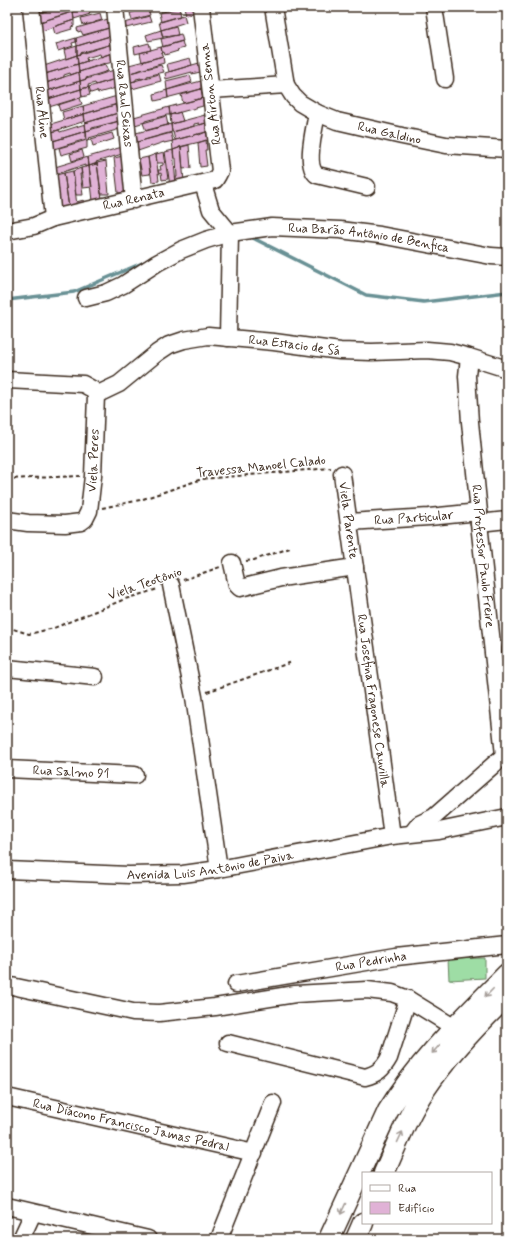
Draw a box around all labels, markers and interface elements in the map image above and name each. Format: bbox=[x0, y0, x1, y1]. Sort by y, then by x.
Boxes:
street label: Rua Aírton Senna bbox=[196, 42, 226, 146]
street label: Rua Raul Seixas bbox=[112, 59, 137, 148]
street label: Rua Aline bbox=[31, 86, 53, 139]
street label: Rua Galdino bbox=[356, 118, 423, 148]
street label: Rua Renata bbox=[101, 184, 166, 215]
street label: Rua Barão Antônio de Benfica bbox=[288, 219, 451, 256]
street label: Rua Estacio de Sá bbox=[248, 331, 341, 359]
street label: Viela Peres bbox=[83, 428, 103, 493]
street label: Travessa Manoel Calado bbox=[195, 452, 327, 482]
street label: Viela Parente bbox=[335, 481, 362, 560]
street label: Rua Professor Paulo Freire bbox=[468, 484, 499, 628]
street label: Rua Particular bbox=[374, 506, 455, 529]
street label: Viela Teotônio bbox=[106, 563, 184, 605]
street label: Rua Josefina Fragonese Cauvilla bbox=[353, 613, 394, 789]
street label: Rua Salmo 91 bbox=[32, 762, 110, 782]
street label: Avenida Luis Antônio de Paiva bbox=[127, 846, 295, 884]
street label: Rua Pedrinha bbox=[334, 947, 408, 976]
one-way arrow bbox=[485, 988, 494, 998]
one-way arrow bbox=[431, 1044, 440, 1055]
street label: Rua Diácono Francisco Jamas Pedral bbox=[31, 1095, 231, 1156]
one-way arrow bbox=[397, 1132, 404, 1144]
legend bbox=[362, 1172, 492, 1224]
text: Rua bbox=[398, 1181, 416, 1197]
text: Edifício bbox=[398, 1201, 434, 1217]
one-way arrow bbox=[339, 1203, 346, 1215]

